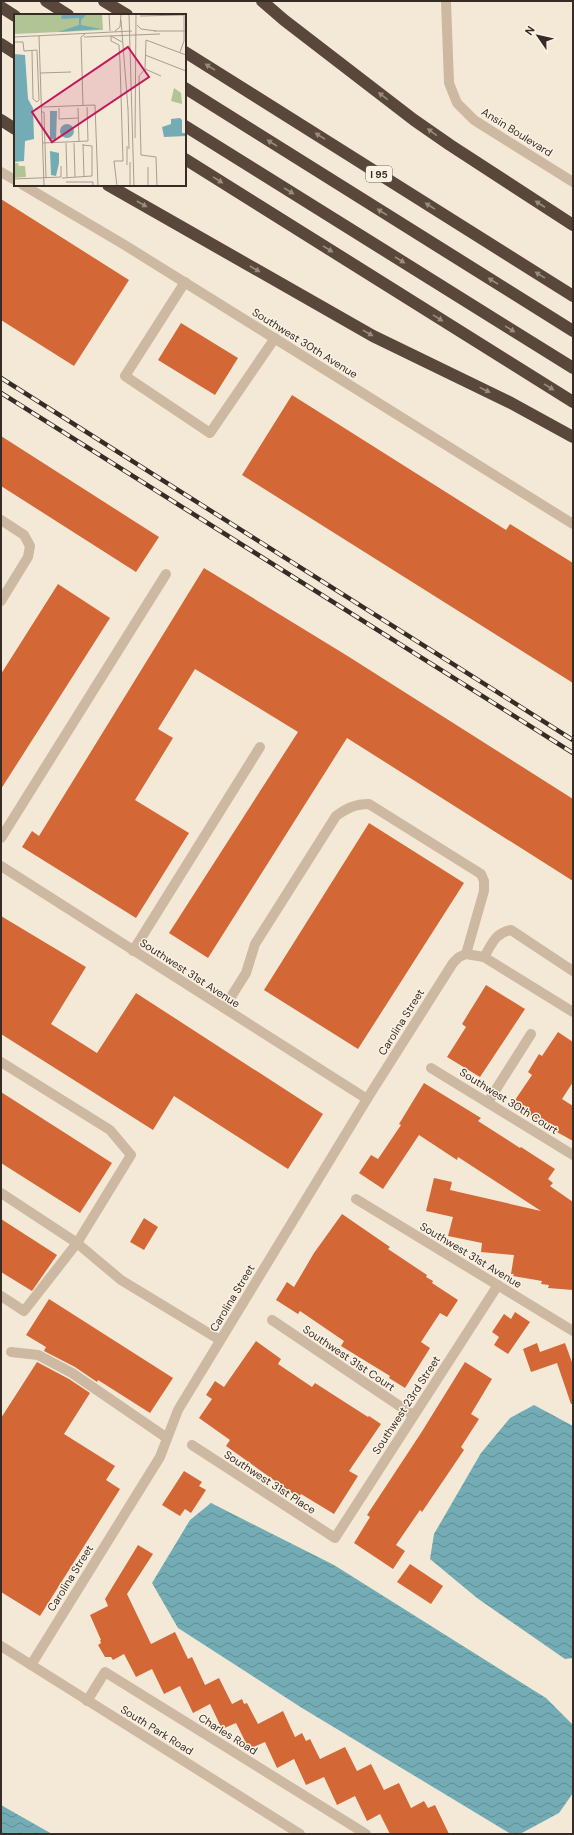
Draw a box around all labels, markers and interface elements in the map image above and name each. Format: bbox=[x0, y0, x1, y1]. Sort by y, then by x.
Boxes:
inset map bbox=[14, 14, 186, 186]
north arrow bbox=[518, 16, 558, 56]
text: N bbox=[522, 23, 538, 38]
one-way arrow bbox=[204, 64, 216, 71]
one-way arrow bbox=[378, 92, 389, 100]
street label: Ansin Boulevard bbox=[479, 105, 555, 160]
one-way arrow bbox=[427, 128, 437, 136]
one-way arrow bbox=[314, 133, 326, 140]
one-way arrow bbox=[266, 139, 278, 146]
road number: I 95 bbox=[366, 166, 392, 182]
one-way arrow bbox=[212, 176, 224, 183]
one-way arrow bbox=[284, 187, 294, 195]
one-way arrow bbox=[535, 200, 545, 208]
one-way arrow bbox=[136, 201, 148, 208]
one-way arrow bbox=[424, 202, 436, 209]
one-way arrow bbox=[376, 208, 388, 215]
one-way arrow bbox=[322, 245, 334, 252]
one-way arrow bbox=[394, 256, 406, 263]
one-way arrow bbox=[249, 265, 261, 272]
one-way arrow bbox=[535, 271, 545, 279]
one-way arrow bbox=[487, 277, 498, 284]
street label: Southwest 30th Avenue bbox=[250, 305, 360, 381]
one-way arrow bbox=[432, 314, 444, 321]
one-way arrow bbox=[504, 325, 516, 332]
one-way arrow bbox=[362, 329, 374, 336]
one-way arrow bbox=[543, 383, 555, 390]
one-way arrow bbox=[479, 387, 490, 393]
street label: Southwest 31st Avenue bbox=[137, 935, 243, 1011]
street label: Carolina Street bbox=[375, 986, 427, 1058]
street label: Southwest 30th Court bbox=[457, 1065, 561, 1137]
street label: Southwest 31st Avenue bbox=[417, 1219, 525, 1291]
street label: Carolina Street bbox=[206, 1262, 258, 1334]
street label: Southwest 31st Court bbox=[300, 1322, 398, 1394]
street label: Southwest 23rd Street bbox=[369, 1353, 443, 1457]
street label: Southwest 31st Place bbox=[222, 1447, 318, 1517]
street label: Carolina Street bbox=[44, 1542, 96, 1614]
street label: South Park Road bbox=[118, 1702, 196, 1758]
street label: Charles Road bbox=[196, 1710, 260, 1758]

